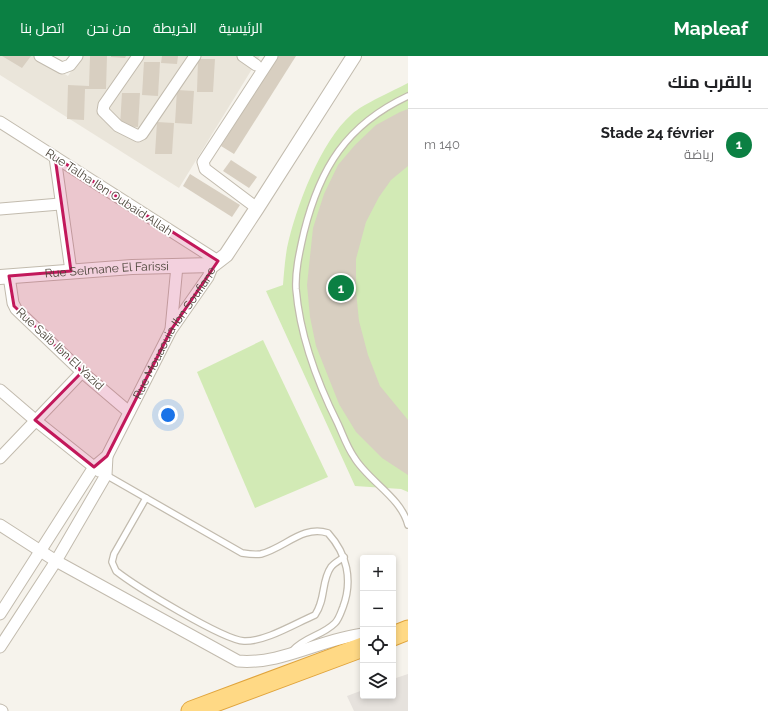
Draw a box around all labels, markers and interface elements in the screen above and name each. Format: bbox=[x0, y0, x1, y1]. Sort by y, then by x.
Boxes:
text: Mapleaf bbox=[673, 17, 748, 39]
text: اتصل بنا bbox=[20, 20, 65, 36]
text: من نحن bbox=[87, 20, 131, 36]
text: الخريطة bbox=[153, 20, 197, 36]
text: الرئيسية bbox=[219, 20, 263, 36]
text: بالقرب منك bbox=[668, 72, 752, 92]
text: Stade 24 février bbox=[601, 124, 714, 142]
text: 140 m bbox=[424, 137, 460, 152]
text: 1 bbox=[736, 137, 742, 152]
street label: Rue Talha Ibn Oubaid Allah bbox=[43, 146, 175, 238]
text: رياضة bbox=[684, 147, 714, 162]
street label: Rue Selmane El Farissi bbox=[44, 259, 169, 281]
street label: Rue Mouaouia Ibn Soufiane bbox=[130, 265, 218, 401]
pin: 1 bbox=[328, 273, 354, 303]
street label: Rue Saïb Ibn El Yazid bbox=[13, 305, 107, 393]
your location bbox=[158, 405, 178, 425]
map controls bbox=[360, 555, 396, 699]
button: + bbox=[360, 555, 396, 591]
button: − bbox=[360, 591, 396, 627]
button: locate bbox=[360, 627, 396, 663]
button: layers bbox=[360, 663, 396, 699]

